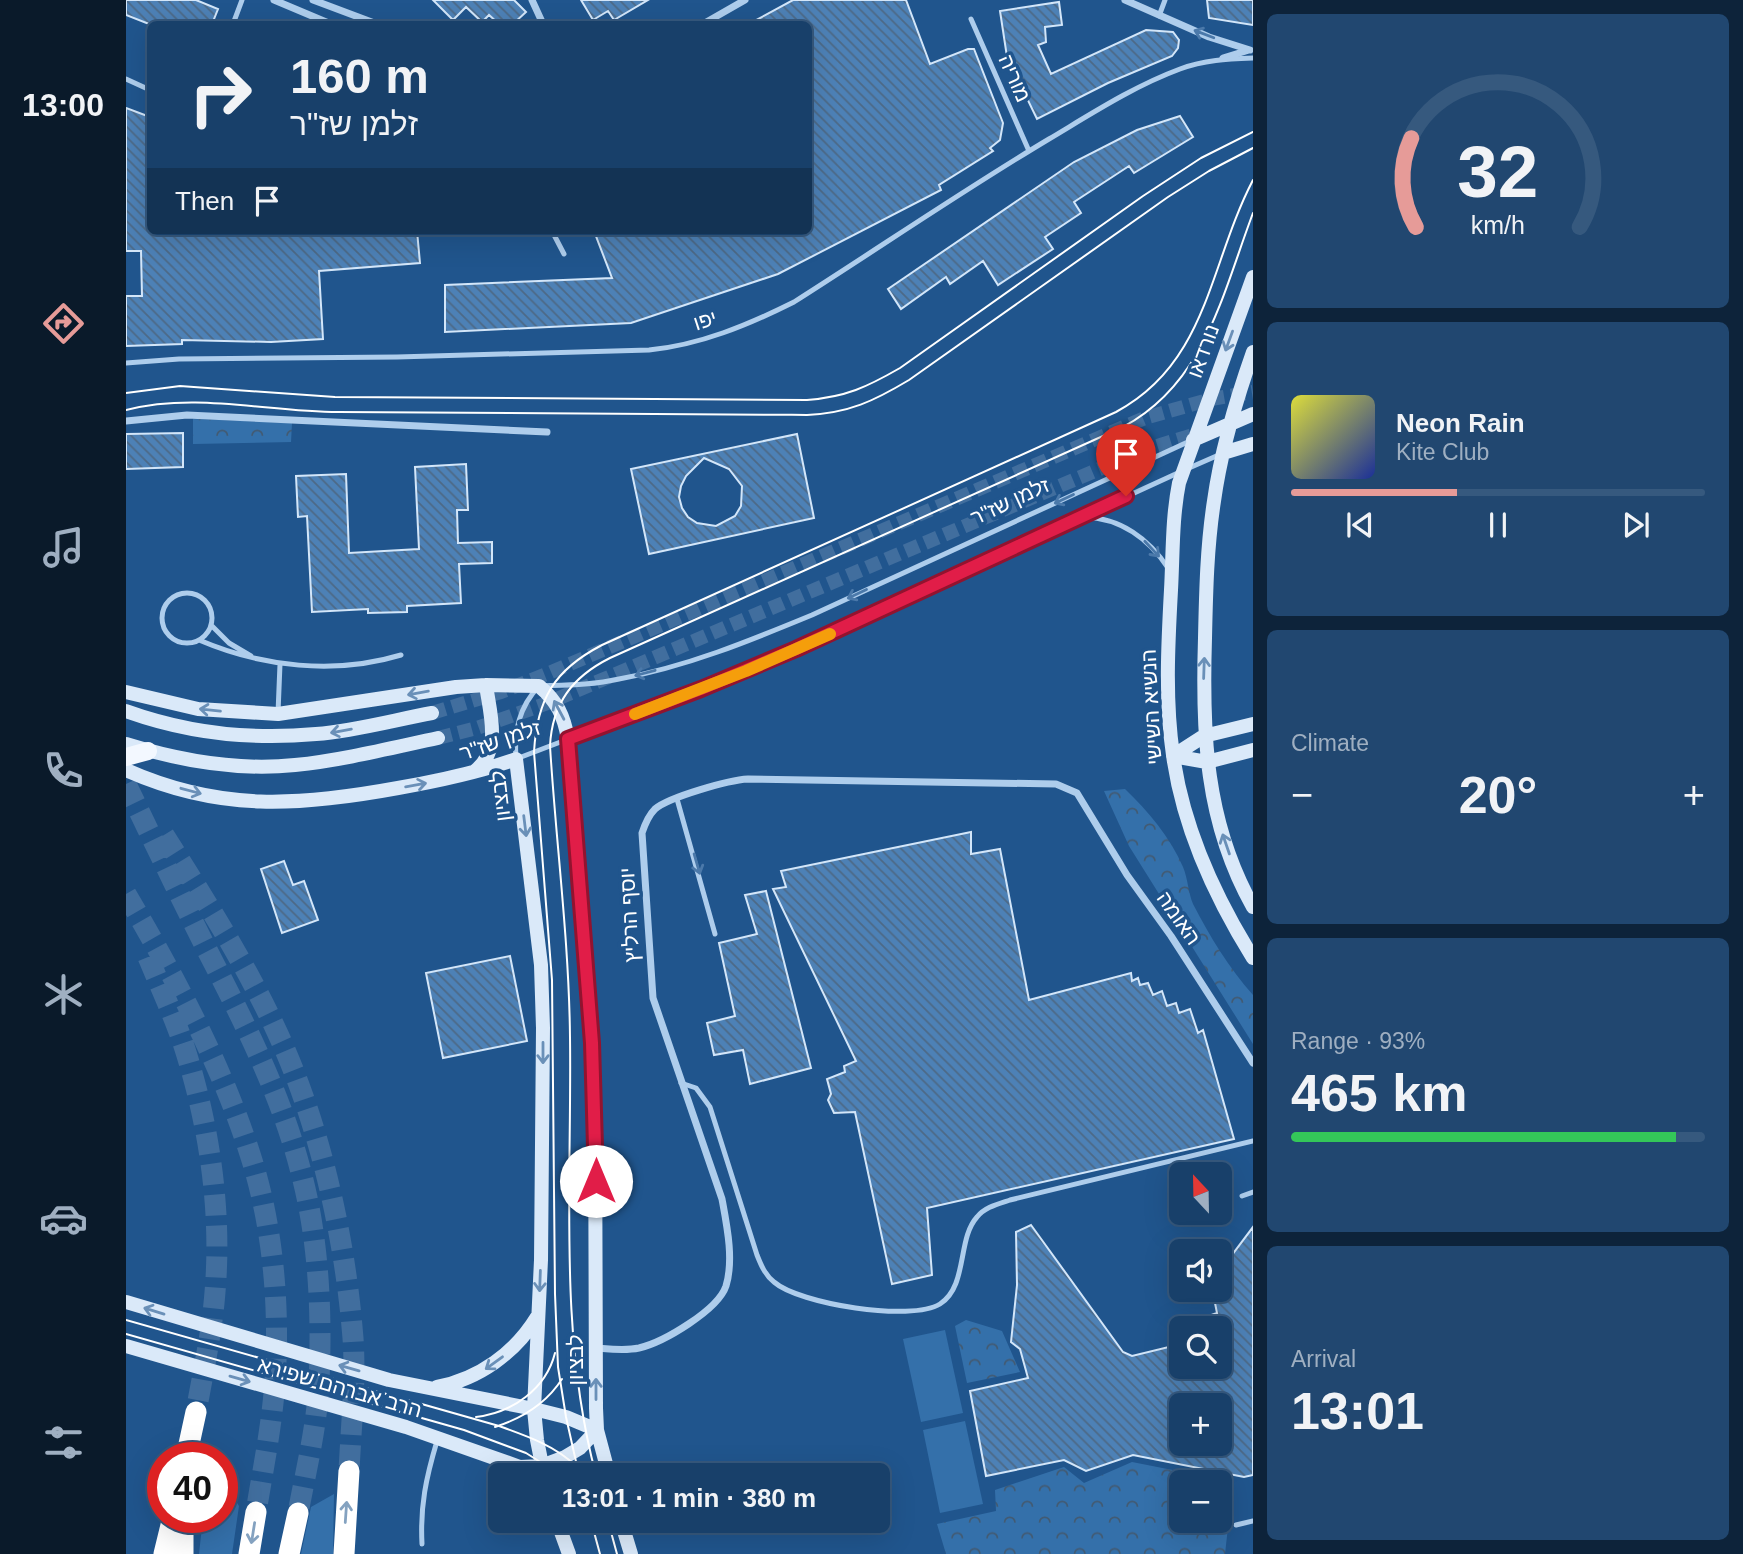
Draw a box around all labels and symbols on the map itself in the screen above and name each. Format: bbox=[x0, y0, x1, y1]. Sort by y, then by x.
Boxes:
one-way arrow bbox=[1193, 27, 1215, 40]
street label: מוריה bbox=[994, 51, 1036, 105]
street label: יפו bbox=[690, 305, 720, 335]
street label: נורדאו bbox=[1183, 321, 1223, 381]
one-way arrow bbox=[1222, 330, 1235, 352]
pin bbox=[1096, 424, 1156, 496]
street label: זלמן שז"ר bbox=[967, 473, 1053, 529]
one-way arrow bbox=[1054, 493, 1075, 506]
one-way arrow bbox=[1144, 540, 1161, 557]
one-way arrow bbox=[847, 588, 869, 601]
street label: הנשיא השישי bbox=[1136, 649, 1166, 765]
one-way arrow bbox=[1197, 656, 1210, 679]
one-way arrow bbox=[634, 667, 656, 680]
one-way arrow bbox=[407, 687, 430, 700]
one-way arrow bbox=[551, 700, 565, 721]
one-way arrow bbox=[199, 703, 222, 716]
street label: זלמן שז"ר bbox=[457, 715, 544, 765]
one-way arrow bbox=[330, 725, 353, 738]
street label: לבציון bbox=[485, 769, 515, 823]
one-way arrow bbox=[404, 778, 427, 791]
one-way arrow bbox=[180, 786, 202, 799]
one-way arrow bbox=[518, 815, 531, 837]
one-way arrow bbox=[1219, 834, 1231, 856]
one-way arrow bbox=[691, 853, 704, 875]
street label: יוסף הרליץ bbox=[615, 867, 643, 963]
street label: האומה bbox=[1152, 887, 1206, 949]
one-way arrow bbox=[536, 1041, 550, 1064]
position arrow bbox=[559, 1144, 633, 1218]
north arrow bbox=[1169, 1162, 1232, 1225]
one-way arrow bbox=[534, 1269, 547, 1292]
one-way arrow bbox=[143, 1303, 165, 1316]
street label: לבציון bbox=[564, 1334, 587, 1386]
street label: הרב אברהם שפירא bbox=[255, 1353, 425, 1421]
one-way arrow bbox=[485, 1356, 504, 1370]
one-way arrow bbox=[338, 1361, 360, 1374]
one-way arrow bbox=[228, 1374, 250, 1387]
one-way arrow bbox=[589, 1378, 603, 1401]
speed limit sign: 40 bbox=[147, 1442, 238, 1533]
one-way arrow bbox=[340, 1501, 353, 1524]
one-way arrow bbox=[246, 1521, 259, 1544]

